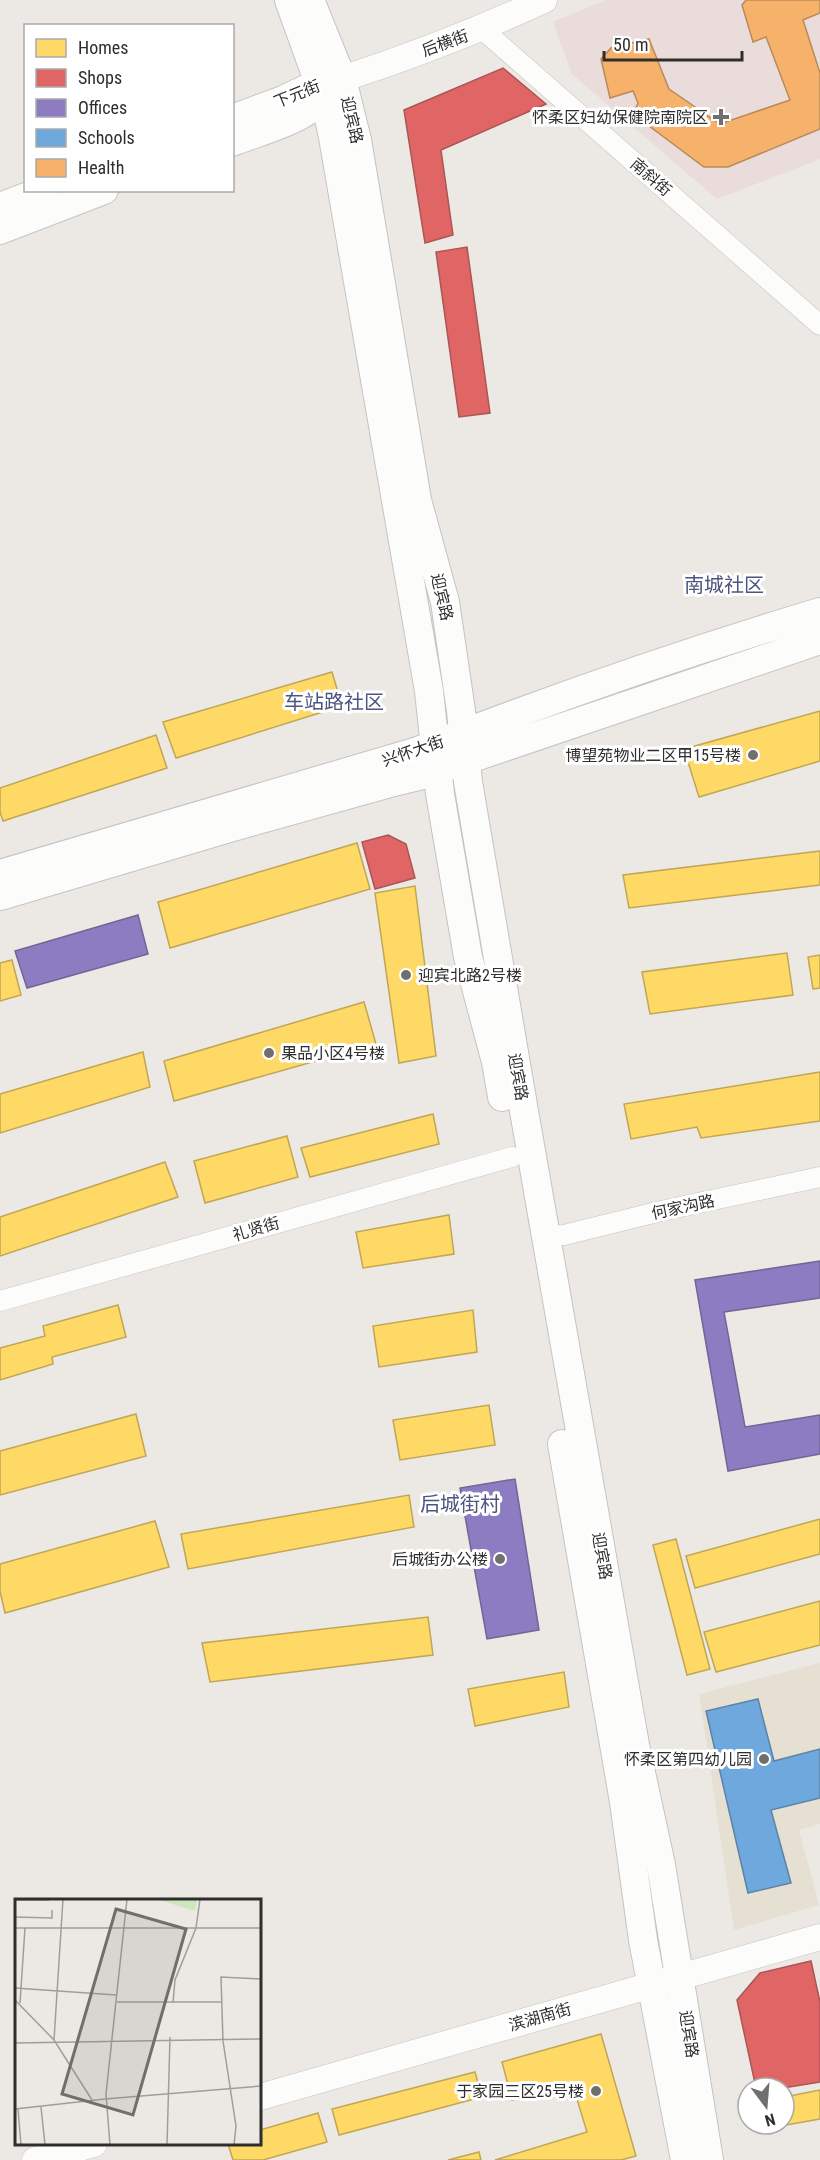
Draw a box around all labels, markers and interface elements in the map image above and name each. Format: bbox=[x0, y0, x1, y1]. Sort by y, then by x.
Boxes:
legend bbox=[24, 24, 234, 192]
scale bar bbox=[604, 24, 742, 62]
street label: 后横街 bbox=[419, 26, 471, 60]
text: 50 m bbox=[613, 34, 648, 55]
text: Homes bbox=[78, 37, 128, 58]
text: Shops bbox=[78, 67, 122, 88]
street label: 下元街 bbox=[271, 76, 323, 112]
street label: 迎宾路 bbox=[337, 94, 367, 146]
text: Offices bbox=[78, 97, 127, 118]
place label: 怀柔区妇幼保健院南院区 bbox=[532, 108, 708, 127]
marker: 怀柔区妇幼保健院南院区 bbox=[712, 108, 730, 126]
text: Schools bbox=[78, 127, 135, 148]
street label: 南斜街 bbox=[627, 154, 675, 200]
text: Health bbox=[78, 157, 124, 178]
street label: 迎宾路 bbox=[427, 571, 457, 623]
district label: 南城社区 bbox=[684, 573, 764, 597]
district label: 车站路社区 bbox=[284, 690, 384, 714]
street label: 兴怀大街 bbox=[380, 732, 446, 770]
place label: 博望苑物业二区甲15号楼 bbox=[565, 746, 741, 765]
marker: 博望苑物业二区甲15号楼 bbox=[746, 748, 760, 762]
place label: 迎宾北路2号楼 bbox=[418, 966, 522, 985]
marker: 迎宾北路2号楼 bbox=[399, 968, 413, 982]
place label: 果品小区4号楼 bbox=[281, 1044, 385, 1063]
marker: 果品小区4号楼 bbox=[262, 1046, 276, 1060]
street label: 迎宾路 bbox=[504, 1052, 532, 1102]
street label: 何家沟路 bbox=[650, 1191, 716, 1223]
street label: 礼贤街 bbox=[230, 1213, 282, 1245]
district label: 后城街村 bbox=[420, 1492, 500, 1516]
street label: 迎宾路 bbox=[588, 1531, 616, 1581]
place label: 后城街办公楼 bbox=[392, 1550, 488, 1569]
marker: 后城街办公楼 bbox=[493, 1552, 507, 1566]
place label: 怀柔区第四幼儿园 bbox=[624, 1750, 752, 1769]
marker: 怀柔区第四幼儿园 bbox=[757, 1752, 771, 1766]
inset map bbox=[15, 1899, 261, 2145]
street label: 滨湖南街 bbox=[507, 1999, 573, 2035]
street label: 迎宾路 bbox=[676, 2009, 702, 2059]
north arrow bbox=[736, 2076, 796, 2136]
place label: 于家园三区25号楼 bbox=[456, 2082, 584, 2101]
marker: 于家园三区25号楼 bbox=[589, 2084, 603, 2098]
text: N bbox=[763, 2109, 777, 2130]

